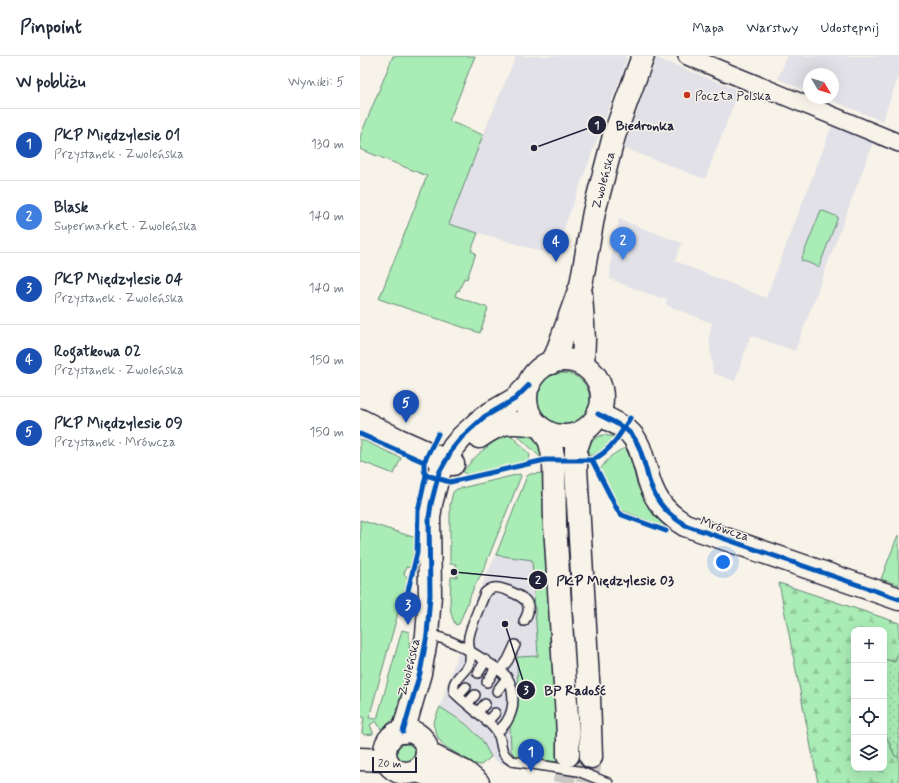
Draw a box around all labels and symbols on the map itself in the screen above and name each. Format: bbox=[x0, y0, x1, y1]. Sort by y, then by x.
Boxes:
north arrow bbox=[803, 68, 839, 104]
place label: Poczta Polska bbox=[695, 88, 772, 105]
marker: Poczta Polska bbox=[682, 90, 692, 100]
callout: Biedronka bbox=[587, 112, 682, 138]
text: Biedronka bbox=[616, 117, 674, 135]
text: 1 bbox=[594, 118, 600, 134]
street label: Zwoleńska bbox=[588, 149, 620, 211]
pin: 2 bbox=[610, 227, 636, 260]
pin: 4 bbox=[543, 229, 569, 262]
pin: 5 bbox=[393, 390, 419, 423]
street label: Mrówcza bbox=[698, 513, 751, 546]
your location bbox=[713, 552, 733, 572]
callout: PKP Międzylesie 03 bbox=[528, 567, 682, 593]
text: PKP Międzylesie 03 bbox=[556, 572, 674, 590]
text: 2 bbox=[535, 573, 541, 589]
pin: 3 bbox=[395, 592, 421, 625]
street label: Zwoleńska bbox=[394, 636, 425, 698]
callout: BP Radość bbox=[516, 677, 613, 703]
text: BP Radość bbox=[544, 682, 606, 700]
text: 3 bbox=[523, 683, 529, 699]
pin: 1 bbox=[518, 739, 544, 772]
scale bar bbox=[372, 755, 417, 774]

